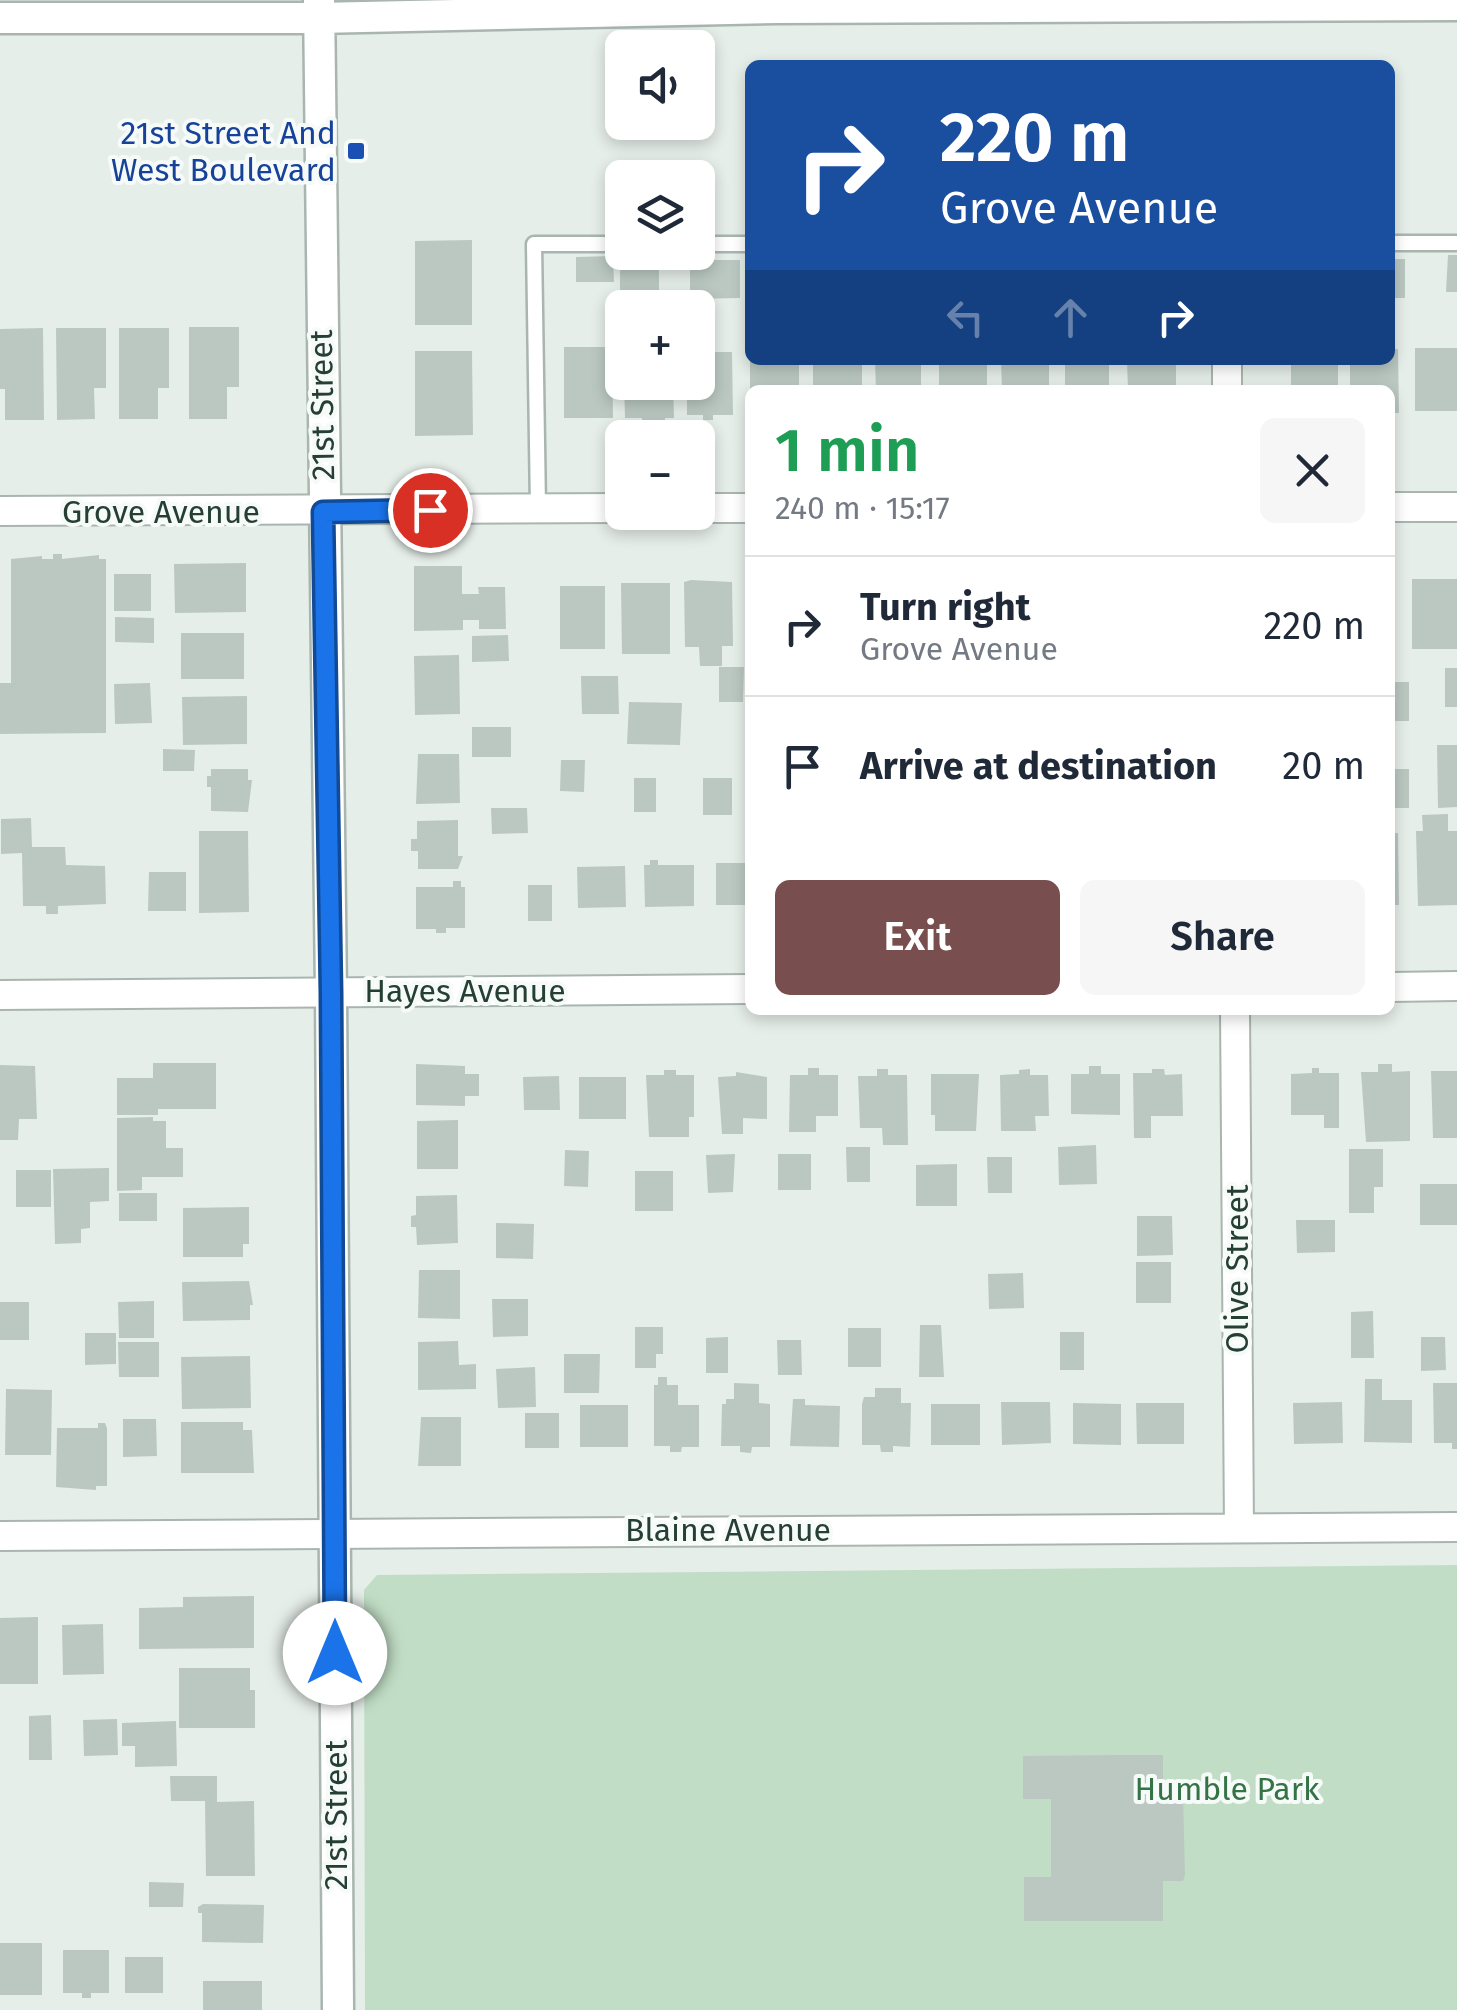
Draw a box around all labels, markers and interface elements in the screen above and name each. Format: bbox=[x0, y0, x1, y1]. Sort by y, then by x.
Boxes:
map controls bbox=[605, 30, 715, 530]
button: sound bbox=[605, 30, 715, 140]
text: 220 m bbox=[940, 96, 1129, 180]
icon: right bbox=[775, 100, 905, 230]
place label: 21st Street And West Boulevard bbox=[111, 114, 336, 189]
marker: 21st Street And West Boulevard bbox=[345, 140, 367, 162]
button: layers bbox=[605, 160, 715, 270]
text: Grove Avenue bbox=[940, 181, 1218, 235]
button: + bbox=[605, 290, 715, 400]
icon: left bbox=[938, 290, 993, 345]
icon: ahead bbox=[1043, 290, 1098, 345]
icon: right bbox=[1148, 290, 1203, 345]
street label: 21st Street bbox=[302, 329, 342, 481]
text: 1 min bbox=[775, 415, 920, 487]
button: close bbox=[1260, 418, 1365, 523]
button: − bbox=[605, 420, 715, 530]
pin bbox=[388, 468, 473, 553]
icon: arrive bbox=[403, 483, 458, 538]
text: 240 m · 15:17 bbox=[775, 489, 950, 527]
street label: Grove Avenue bbox=[62, 493, 260, 531]
text: Turn right bbox=[860, 584, 1030, 630]
icon: right bbox=[775, 599, 830, 654]
text: 220 m bbox=[1264, 603, 1365, 649]
text: Grove Avenue bbox=[860, 630, 1058, 668]
icon: arrive bbox=[775, 739, 830, 794]
text: Arrive at destination bbox=[860, 743, 1217, 789]
text: 20 m bbox=[1282, 743, 1365, 789]
button: Exit bbox=[775, 880, 1060, 995]
button: Share bbox=[1080, 880, 1365, 995]
street label: Hayes Avenue bbox=[364, 972, 566, 1010]
street label: Olive Street bbox=[1218, 1184, 1256, 1353]
street label: Blaine Avenue bbox=[625, 1511, 831, 1549]
position arrow bbox=[283, 1601, 387, 1705]
street label: 21st Street bbox=[317, 1739, 355, 1890]
park label: Humble Park bbox=[1135, 1770, 1320, 1808]

